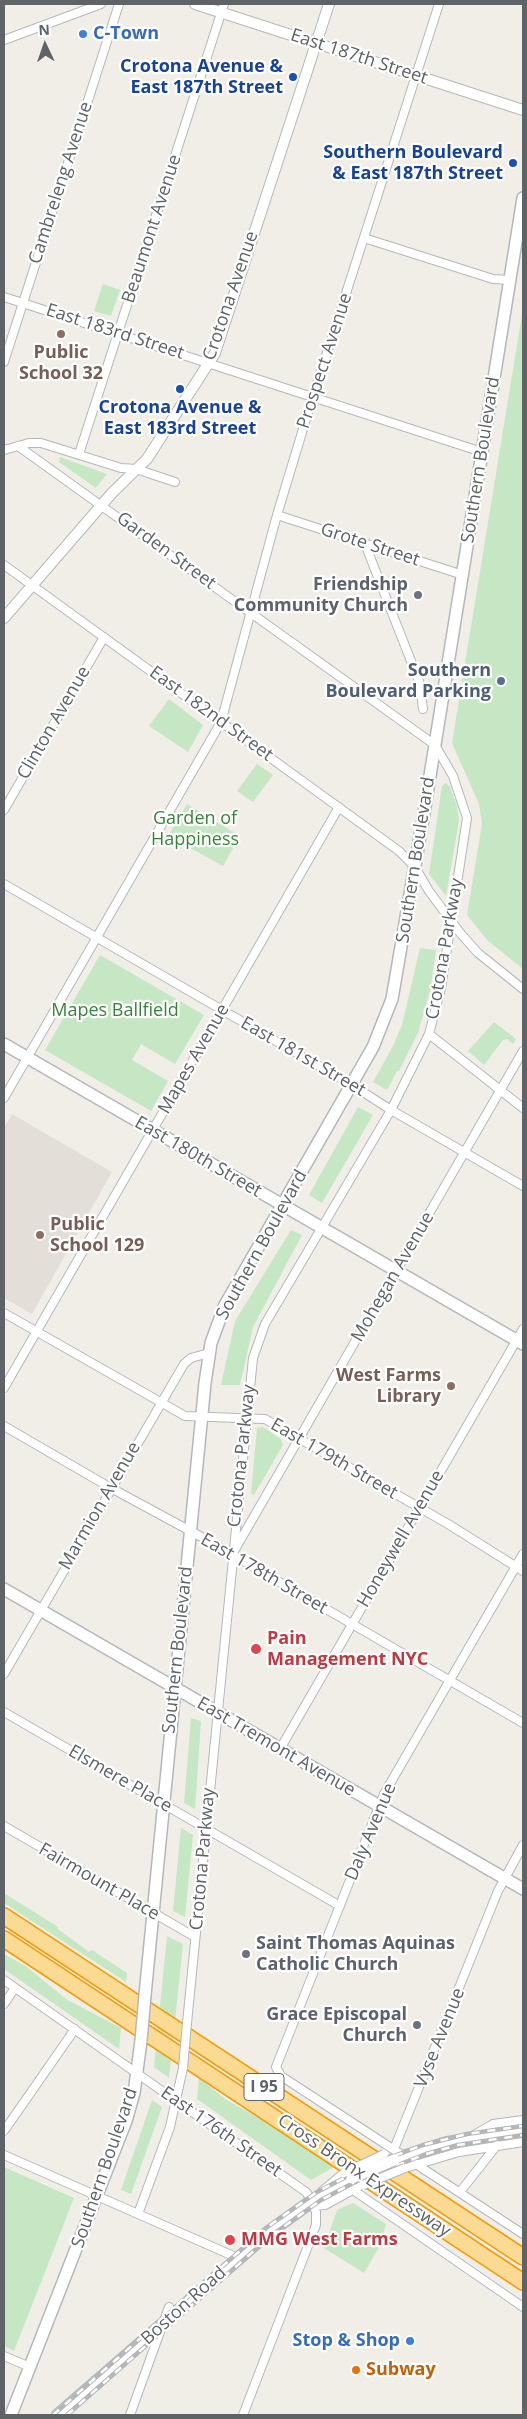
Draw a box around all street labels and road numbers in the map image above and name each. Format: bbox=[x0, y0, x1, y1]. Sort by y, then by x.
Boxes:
street label: East 187th Street bbox=[288, 25, 430, 89]
street label: Cambreleng Avenue bbox=[25, 99, 97, 267]
street label: Beaumont Avenue bbox=[118, 152, 186, 306]
street label: Crotona Avenue bbox=[199, 229, 263, 363]
street label: Prospect Avenue bbox=[293, 291, 357, 431]
street label: East 183rd Street bbox=[43, 299, 187, 365]
street label: Southern Boulevard bbox=[457, 375, 505, 545]
street label: Garden Street bbox=[112, 508, 220, 594]
street label: Grote Street bbox=[318, 519, 422, 571]
street label: East 182nd Street bbox=[145, 662, 277, 766]
street label: Clinton Avenue bbox=[13, 663, 95, 783]
street label: Southern Boulevard bbox=[392, 775, 440, 945]
street label: Crotona Parkway bbox=[422, 877, 468, 1021]
street label: Mapes Avenue bbox=[154, 1000, 234, 1118]
street label: East 181st Street bbox=[237, 1013, 369, 1101]
street label: East 180th Street bbox=[131, 1112, 265, 1202]
street label: Southern Boulevard bbox=[212, 1166, 312, 1324]
street label: Mohegan Avenue bbox=[347, 1208, 439, 1346]
street label: Crotona Parkway bbox=[224, 1384, 260, 1528]
street label: East 179th Street bbox=[267, 1414, 401, 1504]
street label: Marmion Avenue bbox=[55, 1438, 145, 1574]
street label: Honeywell Avenue bbox=[353, 1467, 449, 1611]
street label: East 178th Street bbox=[197, 1529, 331, 1619]
street label: Southern Boulevard bbox=[158, 1565, 198, 1735]
street label: East Tremont Avenue bbox=[193, 1693, 359, 1801]
street label: Elsmere Place bbox=[64, 1741, 176, 1817]
street label: Daly Avenue bbox=[341, 1780, 401, 1884]
street label: Crotona Parkway bbox=[186, 1787, 220, 1931]
street label: Fairmount Place bbox=[35, 1839, 163, 1925]
street label: Vyse Avenue bbox=[410, 1985, 470, 2091]
road number: I 95 bbox=[244, 2074, 284, 2100]
street label: East 176th Street bbox=[156, 2082, 286, 2182]
street label: Southern Boulevard bbox=[67, 2085, 143, 2251]
street label: Cross Bronx Expressway bbox=[273, 2110, 455, 2242]
street label: Boston Road bbox=[137, 2262, 231, 2350]

